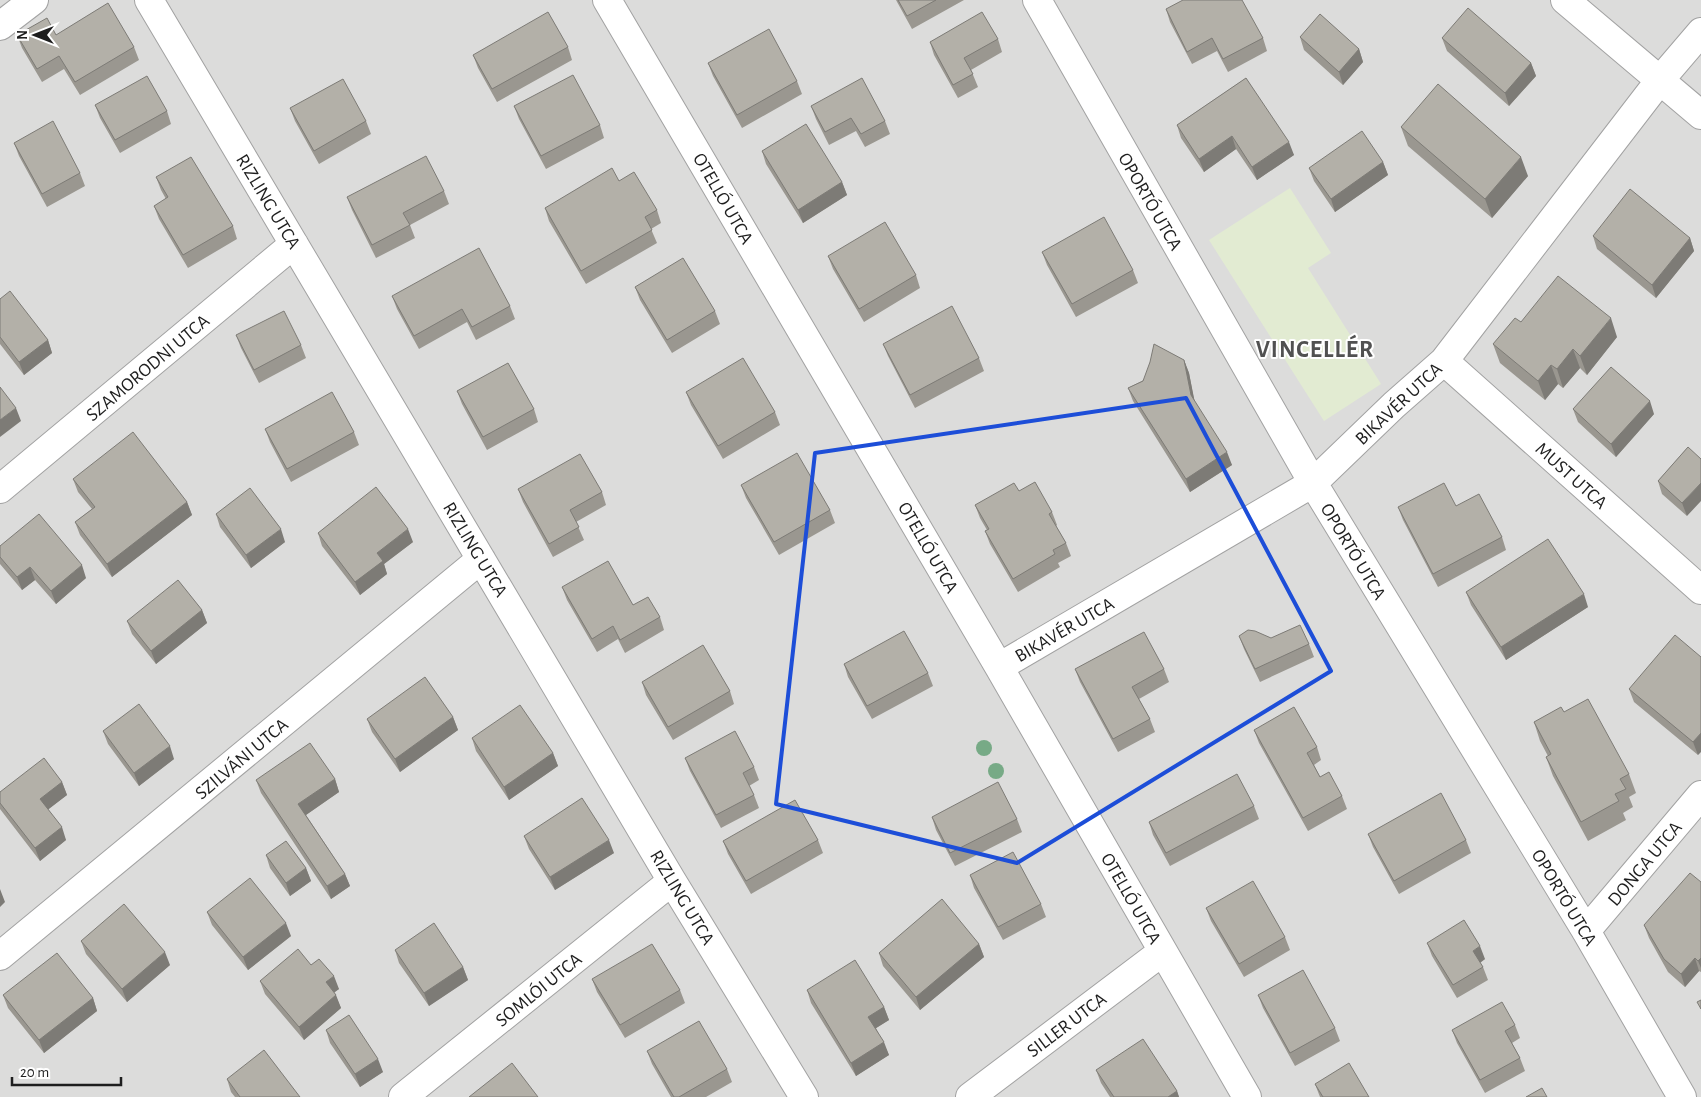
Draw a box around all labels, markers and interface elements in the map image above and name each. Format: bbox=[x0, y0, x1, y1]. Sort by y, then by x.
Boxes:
north arrow bbox=[10, 10, 60, 60]
text: N bbox=[16, 30, 30, 40]
street label: OTELLÓ UTCA bbox=[689, 149, 758, 247]
street label: OPORTÓ UTCA bbox=[1114, 149, 1187, 254]
street label: RIZLING UTCA bbox=[232, 151, 303, 253]
street label: SZAMORODNI UTCA bbox=[83, 311, 213, 425]
district label: VINCELLÉR bbox=[1256, 334, 1374, 362]
street label: BIKAVÉR UTCA bbox=[1351, 358, 1446, 449]
street label: MUST UTCA bbox=[1531, 439, 1611, 513]
street label: OTELLÓ UTCA bbox=[894, 498, 963, 596]
street label: RIZLING UTCA bbox=[439, 499, 510, 601]
street label: OPORTÓ UTCA bbox=[1317, 499, 1391, 603]
street label: BIKAVÉR UTCA bbox=[1011, 593, 1118, 666]
street label: SZILVÁNI UTCA bbox=[191, 713, 292, 803]
street label: DONGA UTCA bbox=[1604, 818, 1686, 910]
street label: OPORTÓ UTCA bbox=[1528, 845, 1602, 949]
street label: RIZLING UTCA bbox=[646, 847, 717, 949]
street label: OTELLÓ UTCA bbox=[1097, 849, 1166, 947]
street label: SOMLÓI UTCA bbox=[491, 948, 586, 1031]
street label: SILLER UTCA bbox=[1024, 989, 1110, 1061]
scale bar bbox=[12, 1054, 121, 1086]
text: 20 m bbox=[20, 1065, 49, 1080]

